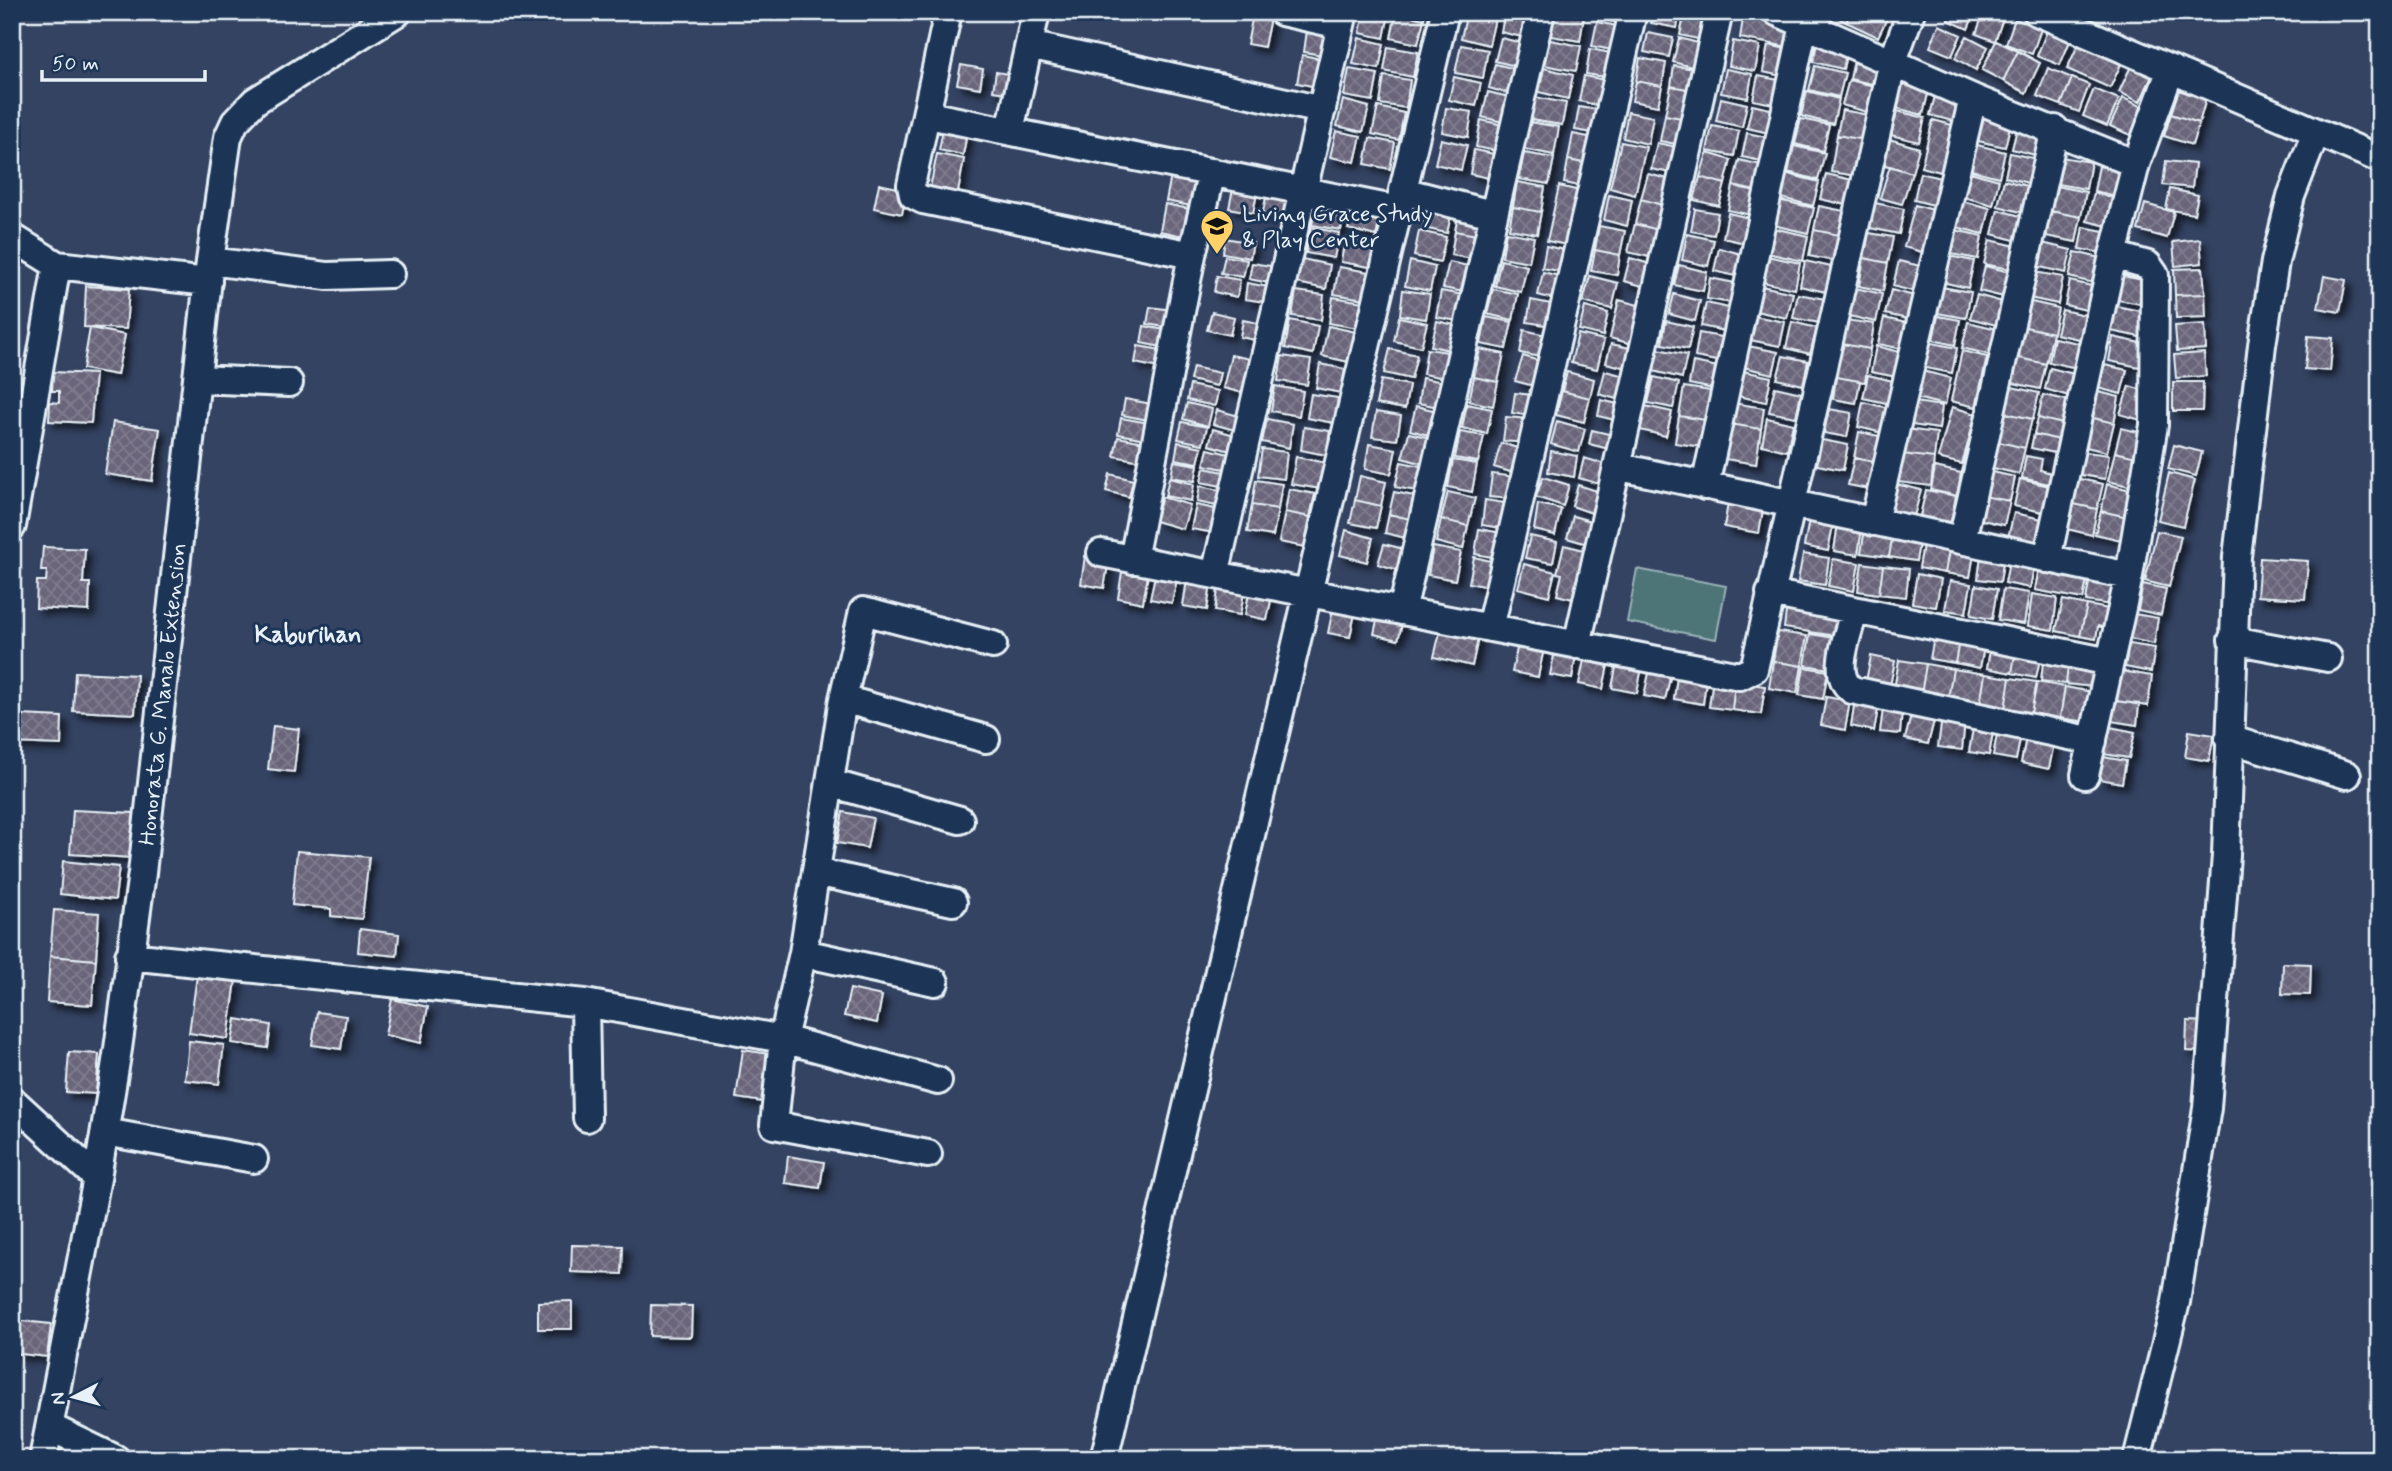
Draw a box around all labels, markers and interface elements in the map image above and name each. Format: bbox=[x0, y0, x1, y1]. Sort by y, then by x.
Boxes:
scale bar bbox=[42, 38, 205, 82]
text: 50 m bbox=[52, 50, 99, 78]
place label: Living Grace Study & Play Center bbox=[1242, 200, 1433, 256]
school or university icon: Living Grace Study & Play Center bbox=[1198, 207, 1236, 256]
street label: Honorata G. Manalo Extension bbox=[133, 541, 195, 847]
district label: Kaburihan bbox=[255, 620, 362, 651]
north arrow bbox=[38, 1362, 108, 1432]
text: N bbox=[45, 1391, 72, 1406]

